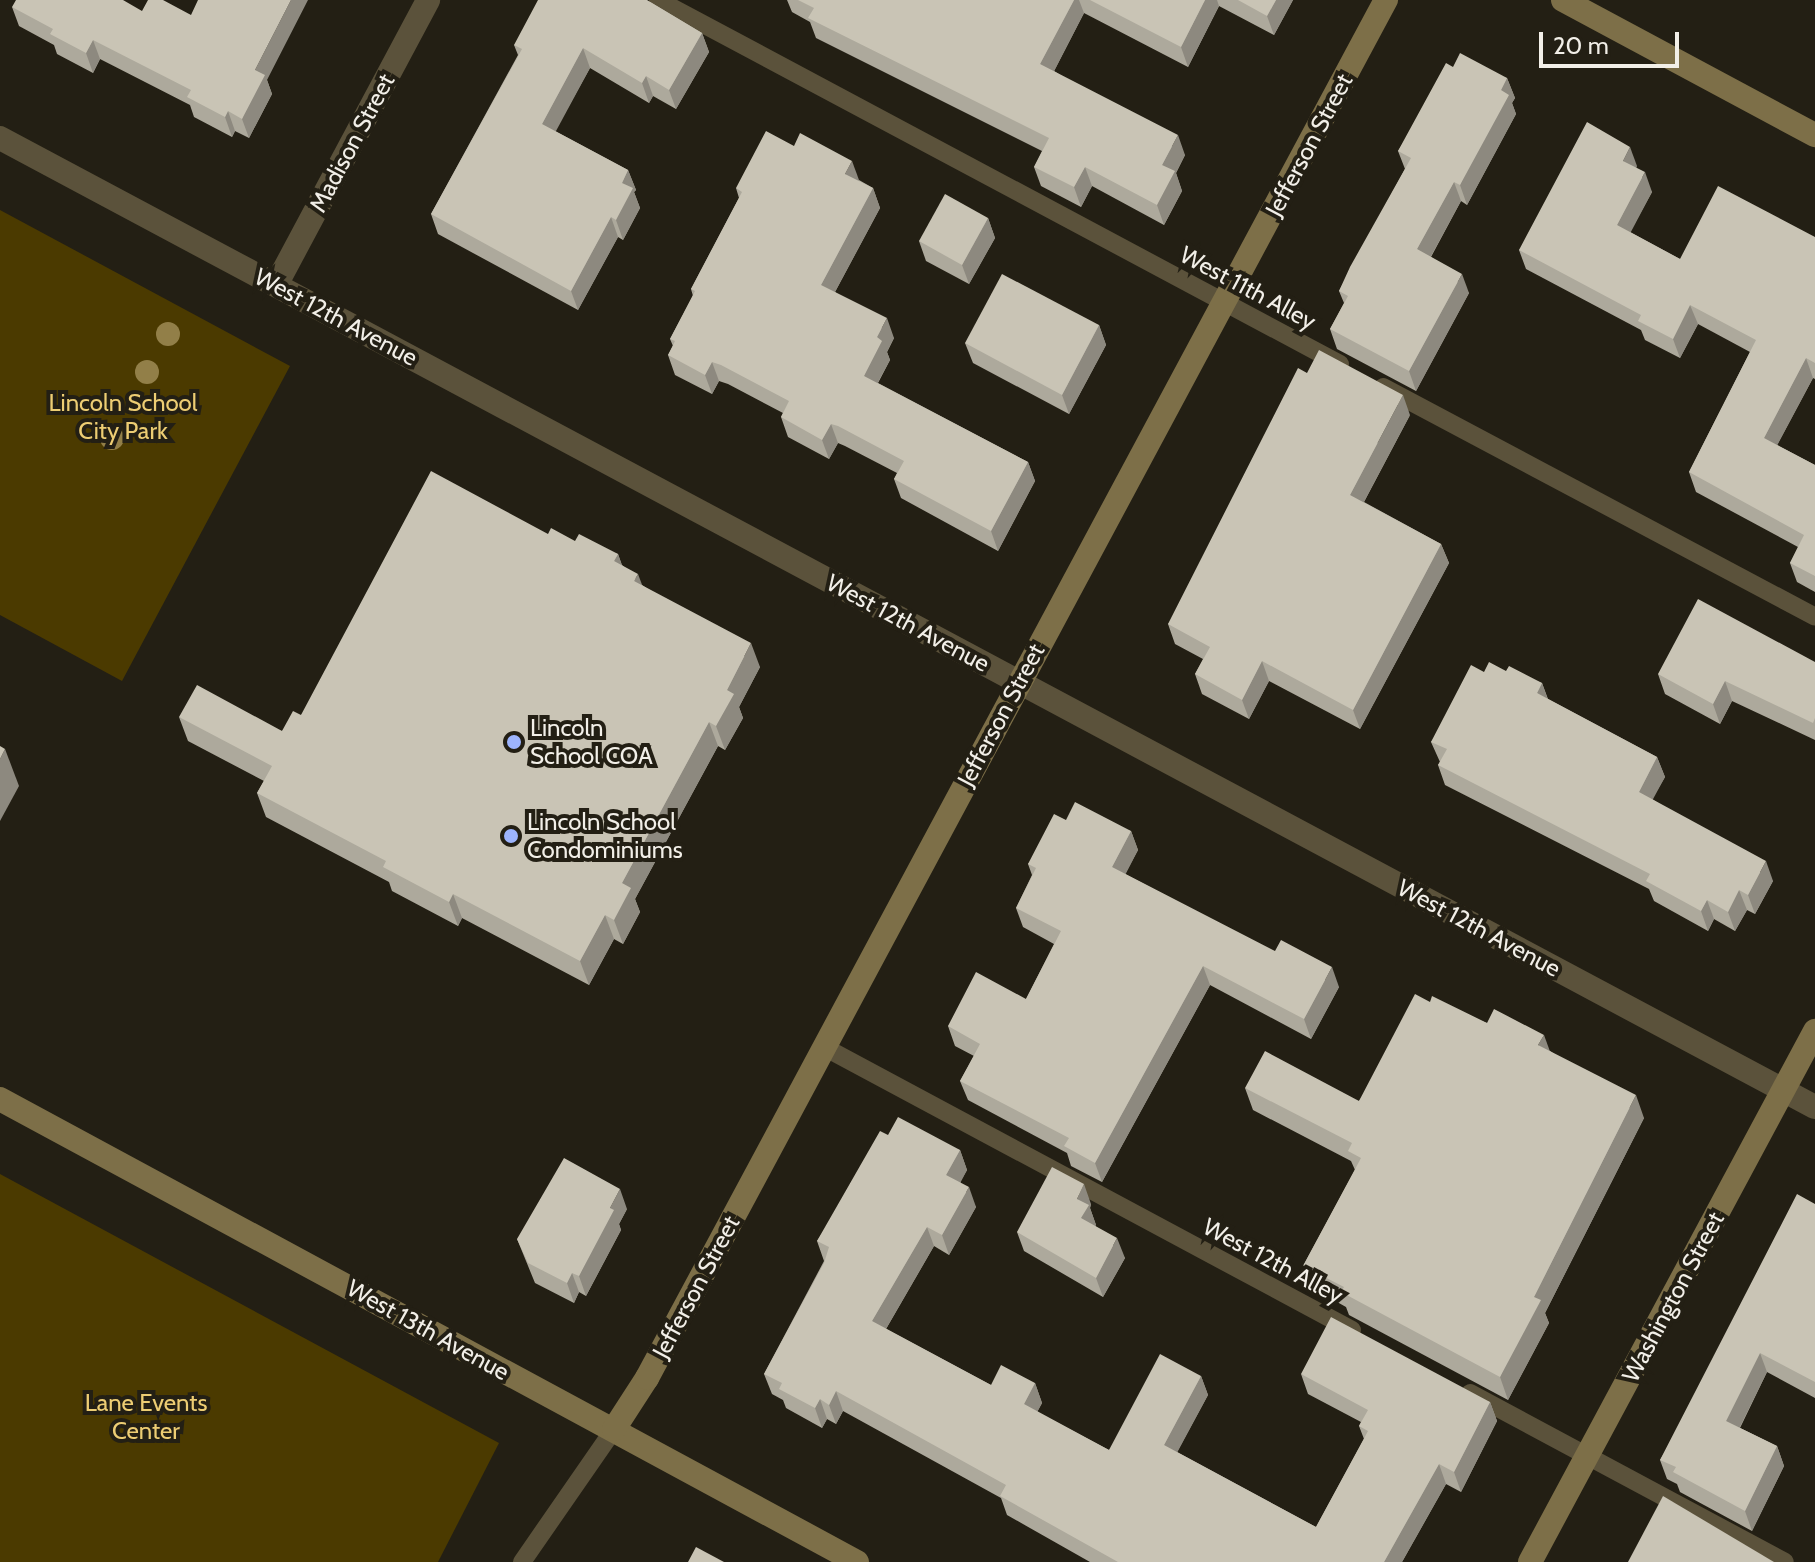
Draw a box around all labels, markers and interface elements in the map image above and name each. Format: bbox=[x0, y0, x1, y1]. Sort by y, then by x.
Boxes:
scale bar bbox=[1543, 16, 1683, 66]
text: 20 m bbox=[1553, 31, 1609, 60]
street label: Madison Street bbox=[303, 69, 401, 217]
street label: Jefferson Street bbox=[1259, 69, 1359, 221]
street label: West 11th Alley bbox=[1175, 240, 1321, 336]
street label: West 12th Avenue bbox=[250, 262, 422, 372]
park label: Lincoln School City Park bbox=[49, 389, 197, 445]
street label: West 12th Avenue bbox=[822, 568, 994, 678]
street label: Jefferson Street bbox=[951, 639, 1051, 791]
place label: Lincoln School COA bbox=[530, 714, 653, 770]
marker: Lincoln School COA bbox=[505, 733, 523, 751]
place label: Lincoln School Condominiums bbox=[527, 808, 683, 864]
marker: Lincoln School Condominiums bbox=[502, 827, 520, 845]
street label: West 12th Avenue bbox=[1393, 873, 1565, 983]
street label: Washington Street bbox=[1616, 1207, 1730, 1387]
street label: Jefferson Street bbox=[646, 1211, 746, 1363]
street label: West 12th Alley bbox=[1198, 1212, 1348, 1310]
street label: West 13th Avenue bbox=[342, 1274, 514, 1386]
park label: Lane Events Center bbox=[85, 1389, 207, 1445]

